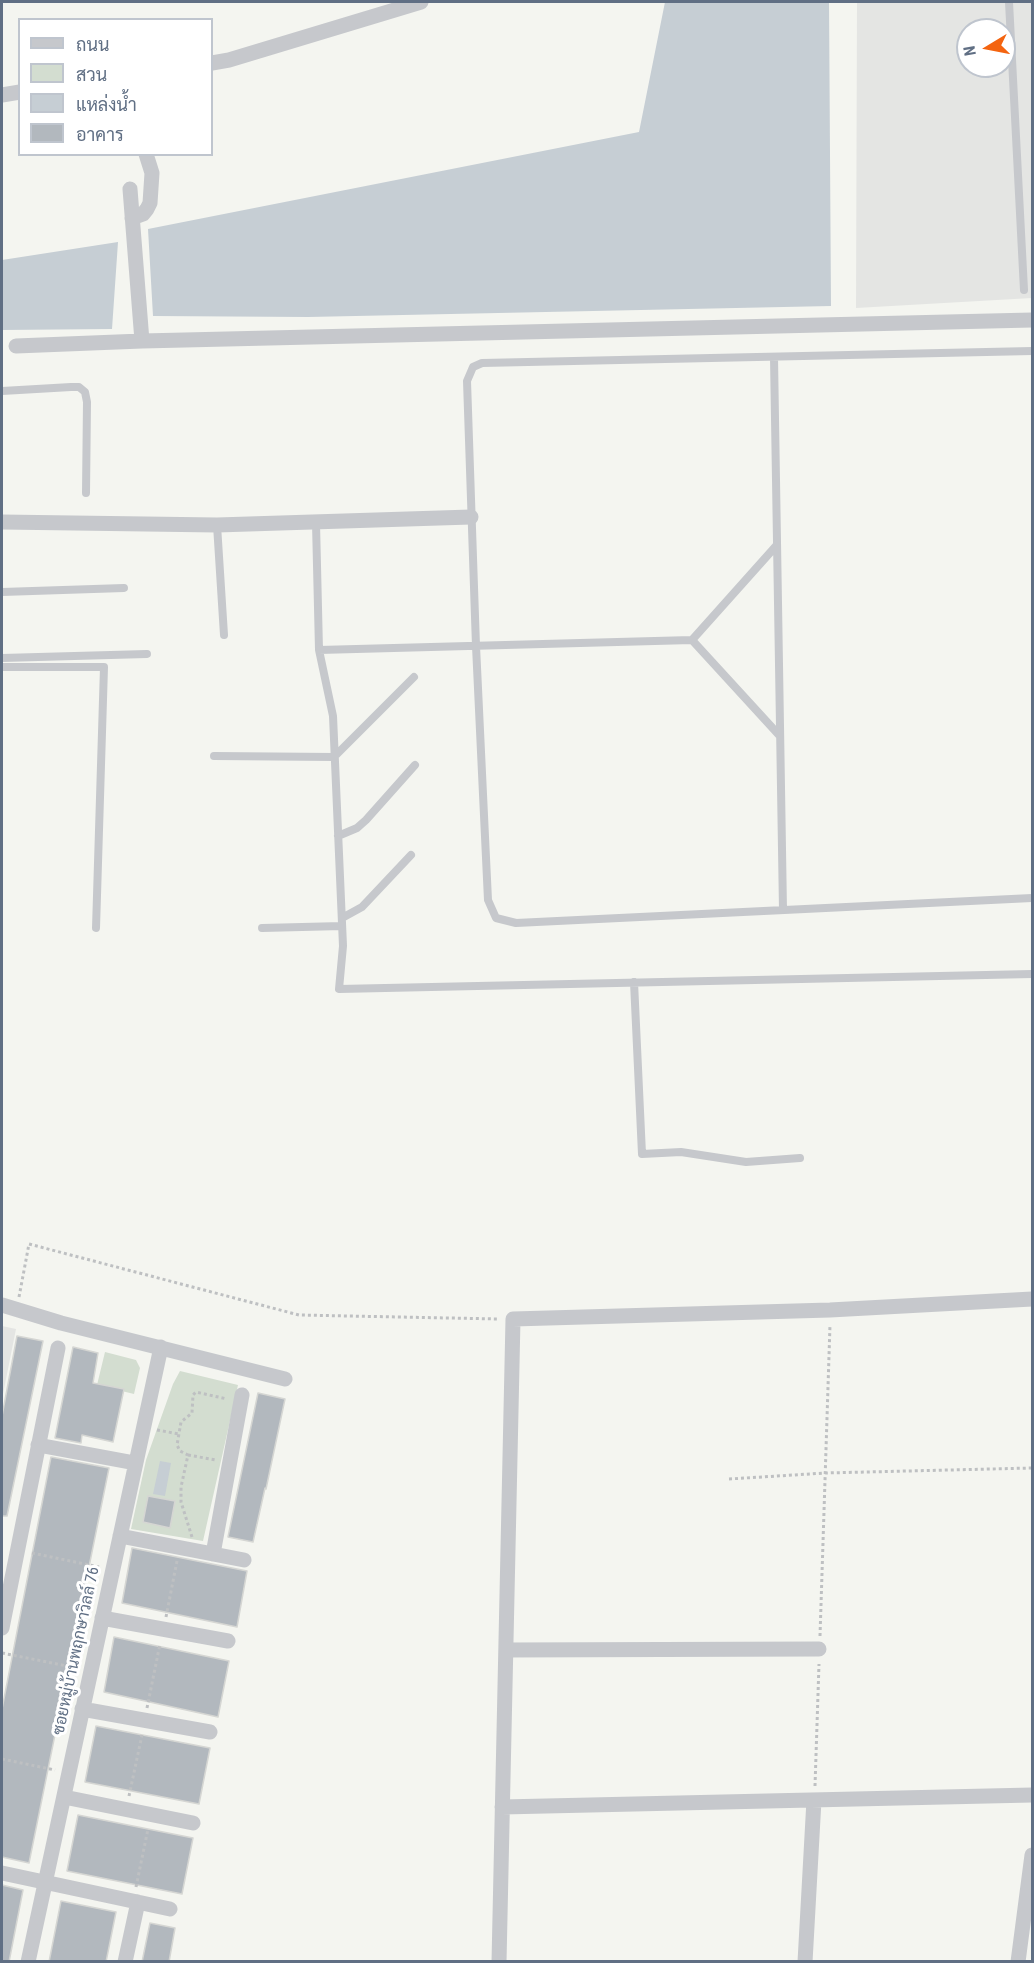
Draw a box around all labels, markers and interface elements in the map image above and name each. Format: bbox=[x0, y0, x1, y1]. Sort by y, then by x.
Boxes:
legend bbox=[18, 18, 213, 156]
north arrow bbox=[956, 18, 1016, 78]
text: ถนน bbox=[76, 34, 109, 55]
text: N bbox=[960, 44, 980, 57]
text: สวน bbox=[76, 64, 107, 85]
text: แหล่งน้ำ bbox=[76, 94, 137, 115]
text: อาคาร bbox=[76, 124, 124, 145]
street label: ซอยหมู่บ้านพฤกษาวิลล์ 76 bbox=[50, 1565, 104, 1737]

